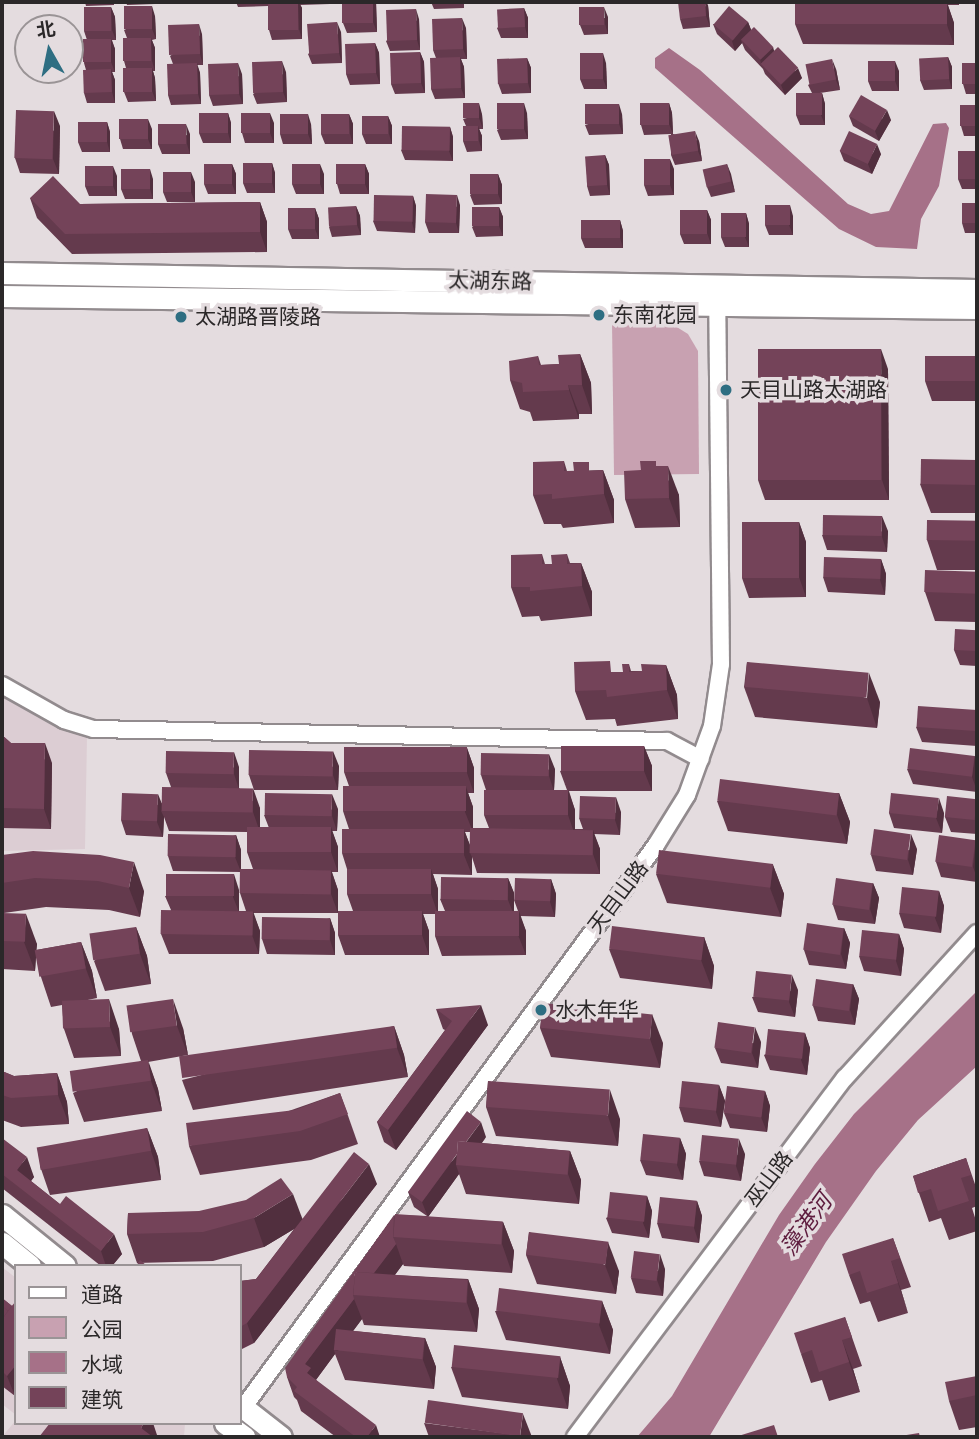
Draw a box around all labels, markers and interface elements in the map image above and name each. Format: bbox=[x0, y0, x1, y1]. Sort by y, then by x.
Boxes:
north arrow bbox=[14, 14, 84, 84]
text: 北 bbox=[35, 17, 57, 43]
street label: 太湖东路 bbox=[448, 268, 532, 294]
place label: 东南花园 bbox=[613, 302, 697, 328]
place label: 太湖路晋陵路 bbox=[195, 304, 321, 330]
marker: 东南花园 bbox=[591, 307, 607, 323]
marker: 太湖路晋陵路 bbox=[173, 309, 189, 325]
place label: 天目山路太湖路 bbox=[740, 377, 887, 403]
marker: 天目山路太湖路 bbox=[718, 382, 734, 398]
street label: 天目山路 bbox=[583, 856, 653, 938]
place label: 水木年华 bbox=[555, 997, 639, 1023]
marker: 水木年华 bbox=[533, 1002, 549, 1018]
street label: 巫山路 bbox=[740, 1146, 798, 1212]
water label: 藻港河 bbox=[776, 1189, 838, 1261]
legend bbox=[14, 1264, 242, 1425]
text: 道路 bbox=[81, 1283, 123, 1307]
text: 公园 bbox=[81, 1318, 123, 1342]
text: 水域 bbox=[81, 1353, 123, 1377]
text: 建筑 bbox=[81, 1388, 123, 1412]

